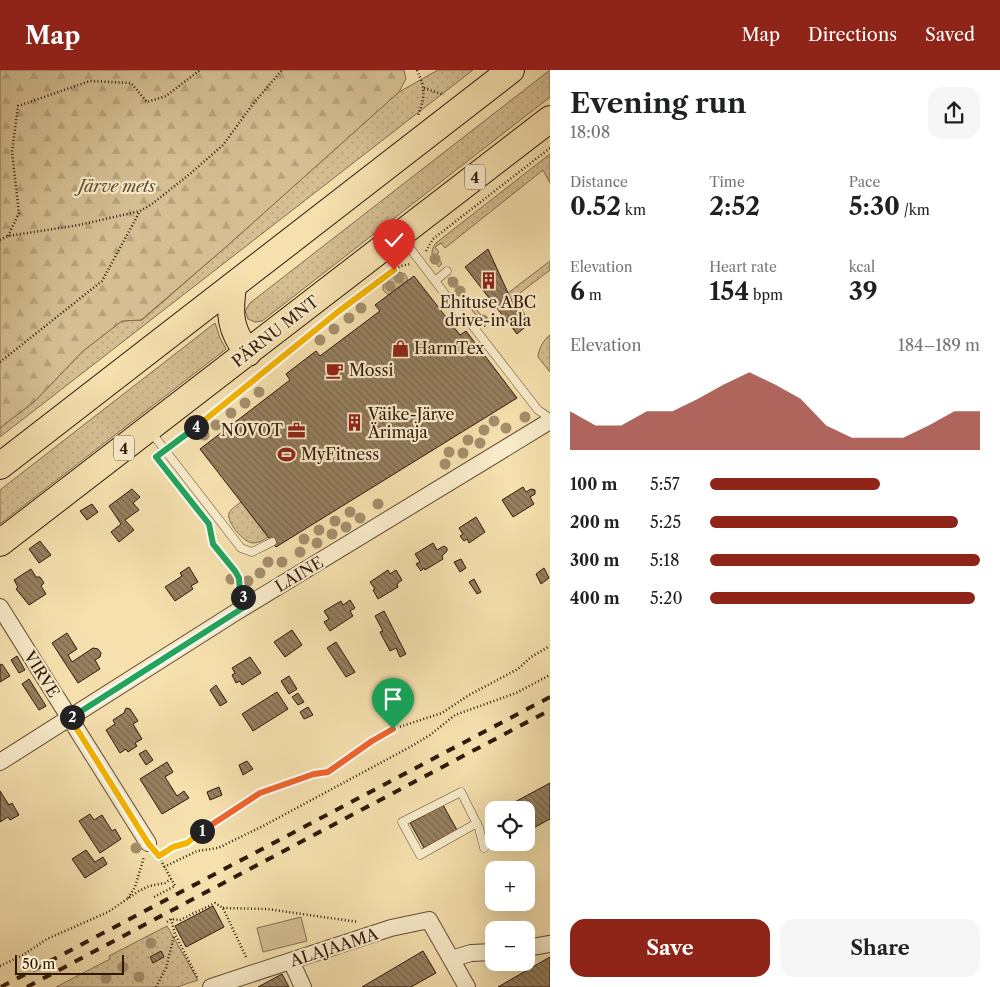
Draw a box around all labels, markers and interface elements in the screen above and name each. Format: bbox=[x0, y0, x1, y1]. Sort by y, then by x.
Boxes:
text: Map bbox=[25, 21, 80, 50]
text: Map bbox=[741, 24, 780, 46]
text: Directions bbox=[808, 24, 897, 46]
text: Saved bbox=[925, 24, 975, 46]
text: Evening run bbox=[570, 86, 746, 120]
button: share bbox=[928, 87, 980, 139]
text: 18:08 bbox=[570, 122, 610, 142]
road number: 4 bbox=[465, 164, 485, 190]
text: Distance bbox=[570, 173, 628, 191]
text: Time bbox=[709, 173, 745, 191]
text: Pace bbox=[849, 173, 880, 191]
park label: Järve mets bbox=[74, 176, 155, 196]
text: 0.52 bbox=[570, 191, 621, 222]
text: 2:52 bbox=[709, 191, 760, 222]
text: 5:30 bbox=[849, 191, 900, 222]
text: km bbox=[621, 201, 646, 219]
text: /km bbox=[900, 201, 930, 219]
pin bbox=[373, 219, 415, 270]
icon: check bbox=[380, 226, 408, 254]
text: Elevation bbox=[570, 258, 633, 276]
text: Heart rate bbox=[709, 258, 777, 276]
text: kcal bbox=[849, 258, 875, 276]
building icon: Ehituse ABC drive-in ala bbox=[478, 270, 498, 290]
text: 6 bbox=[570, 276, 585, 307]
text: 154 bbox=[709, 276, 749, 307]
text: 39 bbox=[849, 276, 878, 307]
text: m bbox=[585, 286, 602, 304]
text: bpm bbox=[749, 286, 783, 304]
street label: PÄRNU MNT bbox=[228, 291, 322, 371]
place label: Ehituse ABC drive-in ala bbox=[440, 292, 536, 330]
text: Elevation bbox=[570, 335, 641, 355]
text: 184–189 m bbox=[898, 335, 980, 355]
shop icon: HarmTex bbox=[390, 338, 410, 358]
place label: HarmTex bbox=[414, 338, 485, 358]
cafe icon: Mossi bbox=[325, 360, 345, 380]
place label: Mossi bbox=[349, 360, 394, 380]
place label: Väike-Järve Ärimaja bbox=[367, 404, 455, 442]
building icon: Väike-Järve Ärimaja bbox=[344, 413, 364, 433]
pin: 4 bbox=[184, 414, 208, 440]
text: 4 bbox=[192, 418, 201, 436]
place label: NOVOT bbox=[221, 420, 283, 440]
office icon: NOVOT bbox=[287, 420, 307, 440]
road number: 4 bbox=[114, 436, 134, 460]
sports icon: MyFitness bbox=[277, 444, 297, 464]
place label: MyFitness bbox=[301, 444, 379, 464]
text: 100 m bbox=[570, 474, 617, 494]
text: 5:57 bbox=[650, 474, 680, 494]
text: 200 m bbox=[570, 512, 620, 532]
text: 5:25 bbox=[650, 512, 681, 532]
text: 300 m bbox=[570, 550, 619, 570]
text: 5:18 bbox=[650, 550, 679, 570]
street label: LAINE bbox=[271, 552, 327, 596]
pin: 3 bbox=[230, 584, 256, 610]
text: 3 bbox=[240, 588, 247, 606]
text: 400 m bbox=[570, 588, 620, 608]
text: 5:20 bbox=[650, 588, 683, 608]
street label: VIRVE bbox=[19, 646, 64, 701]
pin bbox=[372, 678, 414, 729]
icon: arrive bbox=[379, 685, 407, 713]
pin: 2 bbox=[60, 704, 84, 730]
text: 2 bbox=[68, 708, 77, 726]
map controls bbox=[485, 801, 535, 971]
button: locate bbox=[485, 801, 535, 851]
pin: 1 bbox=[190, 818, 214, 844]
text: 1 bbox=[199, 822, 206, 840]
button: + bbox=[485, 861, 535, 911]
button: Save bbox=[570, 919, 770, 977]
button: Share bbox=[780, 919, 980, 977]
button: − bbox=[485, 921, 535, 971]
street label: ALAJAAMA bbox=[286, 923, 382, 971]
scale bar bbox=[15, 952, 124, 975]
text: 50 m bbox=[22, 955, 55, 973]

